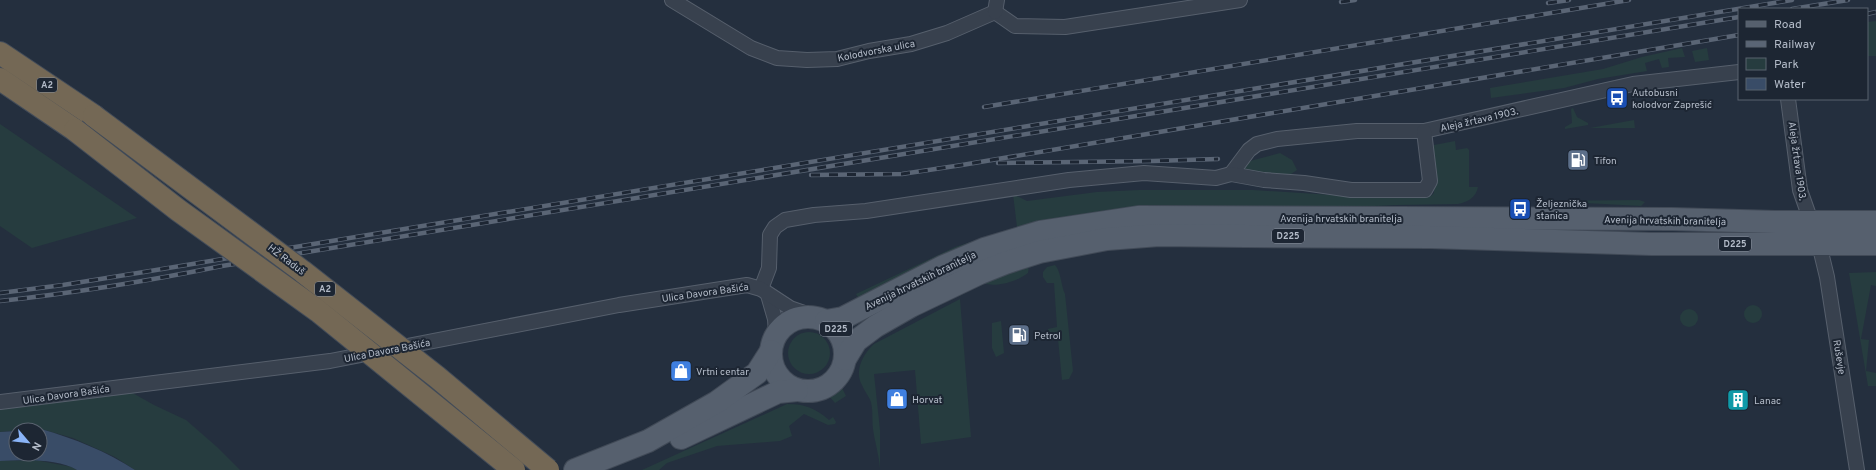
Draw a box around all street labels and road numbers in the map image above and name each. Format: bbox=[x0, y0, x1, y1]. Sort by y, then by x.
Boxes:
street label: Kolodvorska ulica bbox=[836, 38, 916, 65]
road number: A2 bbox=[37, 78, 57, 92]
street label: Aleja žrtava 1903. bbox=[1439, 105, 1520, 136]
street label: Aleja žrtava 1903. bbox=[1785, 121, 1809, 202]
street label: Avenija hrvatskih branitelja bbox=[1280, 213, 1402, 226]
street label: Avenija hrvatskih branitelja bbox=[1604, 214, 1726, 229]
road number: D225 bbox=[1272, 229, 1304, 243]
road number: D225 bbox=[1719, 237, 1751, 251]
street label: HŽ Raduš bbox=[265, 242, 308, 279]
street label: Avenija hrvatskih branitelja bbox=[863, 249, 978, 314]
street label: Ulica Davora Bašića bbox=[661, 281, 750, 306]
road number: A2 bbox=[315, 282, 335, 296]
road number: D225 bbox=[820, 322, 852, 336]
street label: Ulica Davora Bašića bbox=[343, 337, 432, 366]
street label: Ruševje bbox=[1829, 339, 1848, 376]
street label: Ulica Davora Bašića bbox=[22, 383, 111, 408]

